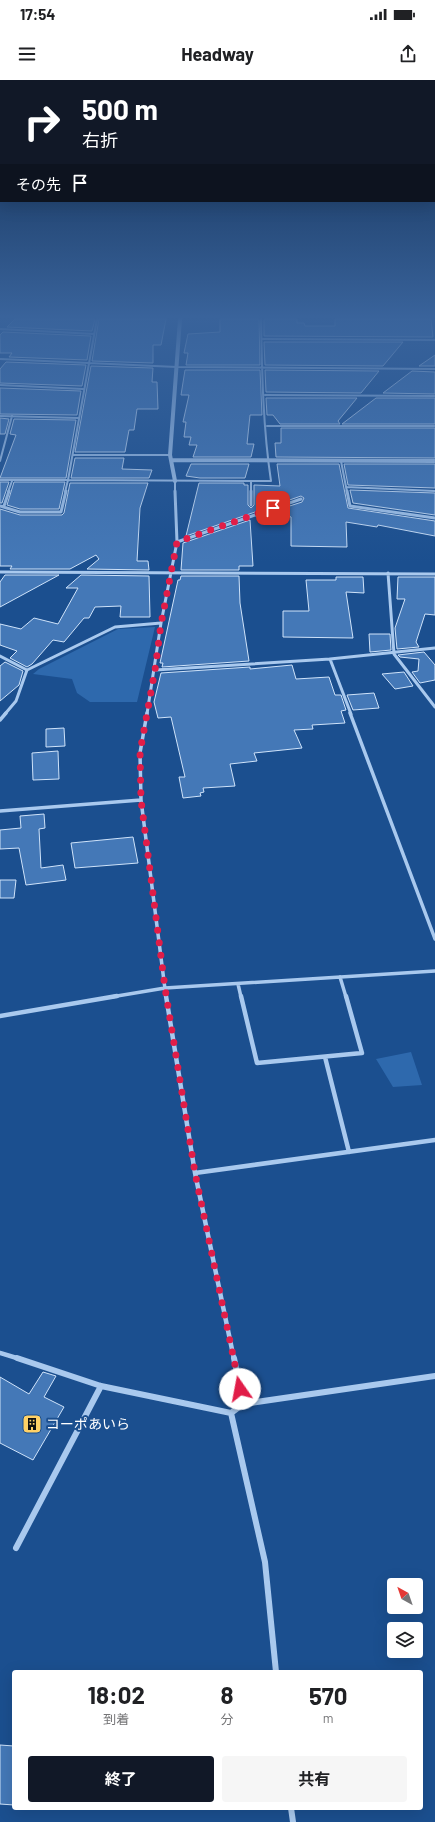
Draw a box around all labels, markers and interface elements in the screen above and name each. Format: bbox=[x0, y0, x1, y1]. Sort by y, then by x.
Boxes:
text: 17:54 bbox=[20, 5, 55, 23]
icon: menu bbox=[16, 43, 38, 65]
text: Headway bbox=[181, 43, 254, 65]
icon: share bbox=[397, 43, 419, 65]
text: 500 m bbox=[82, 92, 158, 126]
icon: right bbox=[16, 96, 68, 148]
text: 右折 bbox=[82, 129, 118, 151]
icon: arrive bbox=[69, 172, 91, 194]
text: その先 bbox=[16, 175, 61, 193]
pin bbox=[256, 491, 290, 525]
icon: arrive bbox=[262, 497, 284, 519]
position arrow bbox=[219, 1368, 261, 1410]
building icon: コーポあいら bbox=[21, 1413, 43, 1435]
place label: コーポあいら bbox=[46, 1415, 130, 1432]
north arrow bbox=[387, 1578, 423, 1614]
map controls bbox=[387, 1578, 423, 1658]
button: layers bbox=[387, 1622, 423, 1658]
text: 18:02 bbox=[88, 1680, 145, 1709]
text: 8 bbox=[220, 1680, 233, 1709]
text: 570 bbox=[309, 1681, 347, 1710]
text: m bbox=[323, 1710, 334, 1726]
text: 到着 bbox=[103, 1711, 129, 1727]
text: 分 bbox=[220, 1711, 233, 1727]
button: 終了 bbox=[28, 1756, 214, 1802]
button: 共有 bbox=[222, 1756, 407, 1802]

